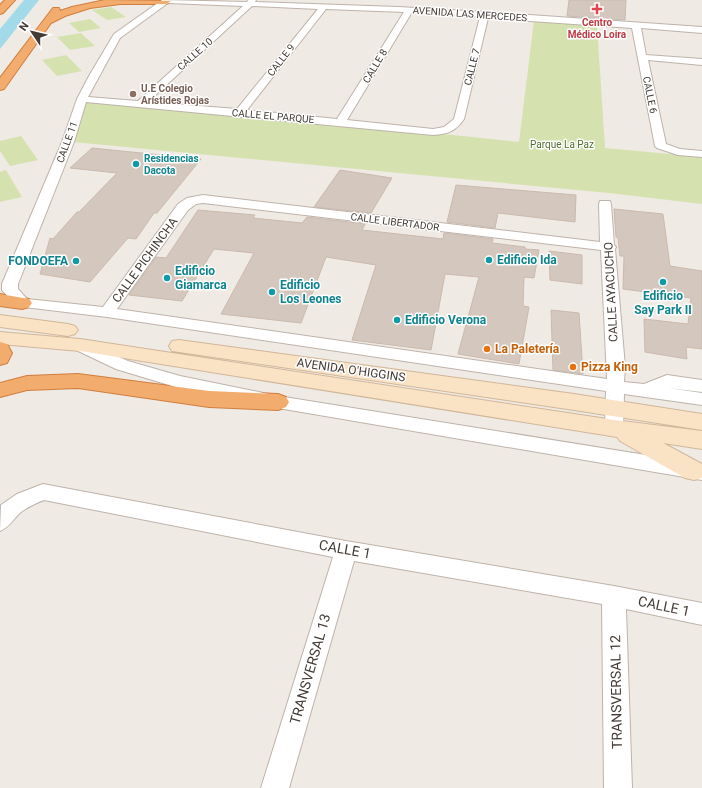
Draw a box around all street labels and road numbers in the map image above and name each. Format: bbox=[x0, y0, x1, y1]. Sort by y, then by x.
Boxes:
street label: AVENIDA LAS MERCEDES bbox=[412, 5, 528, 23]
street label: CALLE 10 bbox=[175, 35, 215, 73]
street label: CALLE 9 bbox=[265, 42, 297, 78]
street label: CALLE 8 bbox=[361, 47, 390, 85]
street label: CALLE 7 bbox=[462, 47, 482, 87]
street label: CALLE 6 bbox=[641, 75, 659, 115]
street label: CALLE EL PARQUE bbox=[231, 107, 315, 125]
street label: CALLE 11 bbox=[54, 120, 80, 164]
street label: CALLE LIBERTADOR bbox=[350, 211, 440, 233]
street label: CALLE PICHINCHA bbox=[109, 215, 181, 305]
street label: CALLE AYACUCHO bbox=[601, 242, 621, 342]
street label: AVENIDA O'HIGGINS bbox=[296, 355, 406, 385]
street label: CALLE 1 bbox=[318, 537, 372, 561]
street label: CALLE 1 bbox=[637, 593, 691, 619]
street label: TRANSVERSAL 13 bbox=[287, 612, 333, 726]
street label: TRANSVERSAL 12 bbox=[607, 635, 625, 749]

